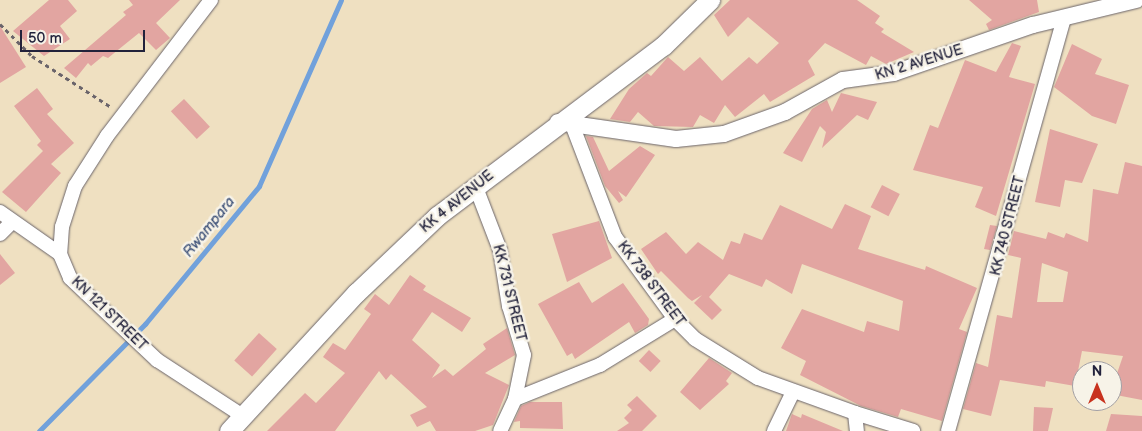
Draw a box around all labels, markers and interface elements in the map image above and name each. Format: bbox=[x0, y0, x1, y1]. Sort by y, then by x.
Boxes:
scale bar bbox=[22, 20, 148, 52]
text: 50 m bbox=[28, 29, 62, 48]
street label: KN 2 AVENUE bbox=[873, 42, 965, 84]
street label: KK 4 AVENUE bbox=[417, 167, 497, 237]
street label: KK 740 STREET bbox=[987, 174, 1029, 278]
water label: Rwampara bbox=[179, 193, 239, 261]
street label: KK 738 STREET bbox=[613, 238, 689, 330]
street label: KK 731 STREET bbox=[489, 242, 529, 344]
street label: KN 121 STREET bbox=[67, 273, 151, 355]
north arrow bbox=[1072, 361, 1122, 411]
text: N bbox=[1092, 363, 1102, 380]

